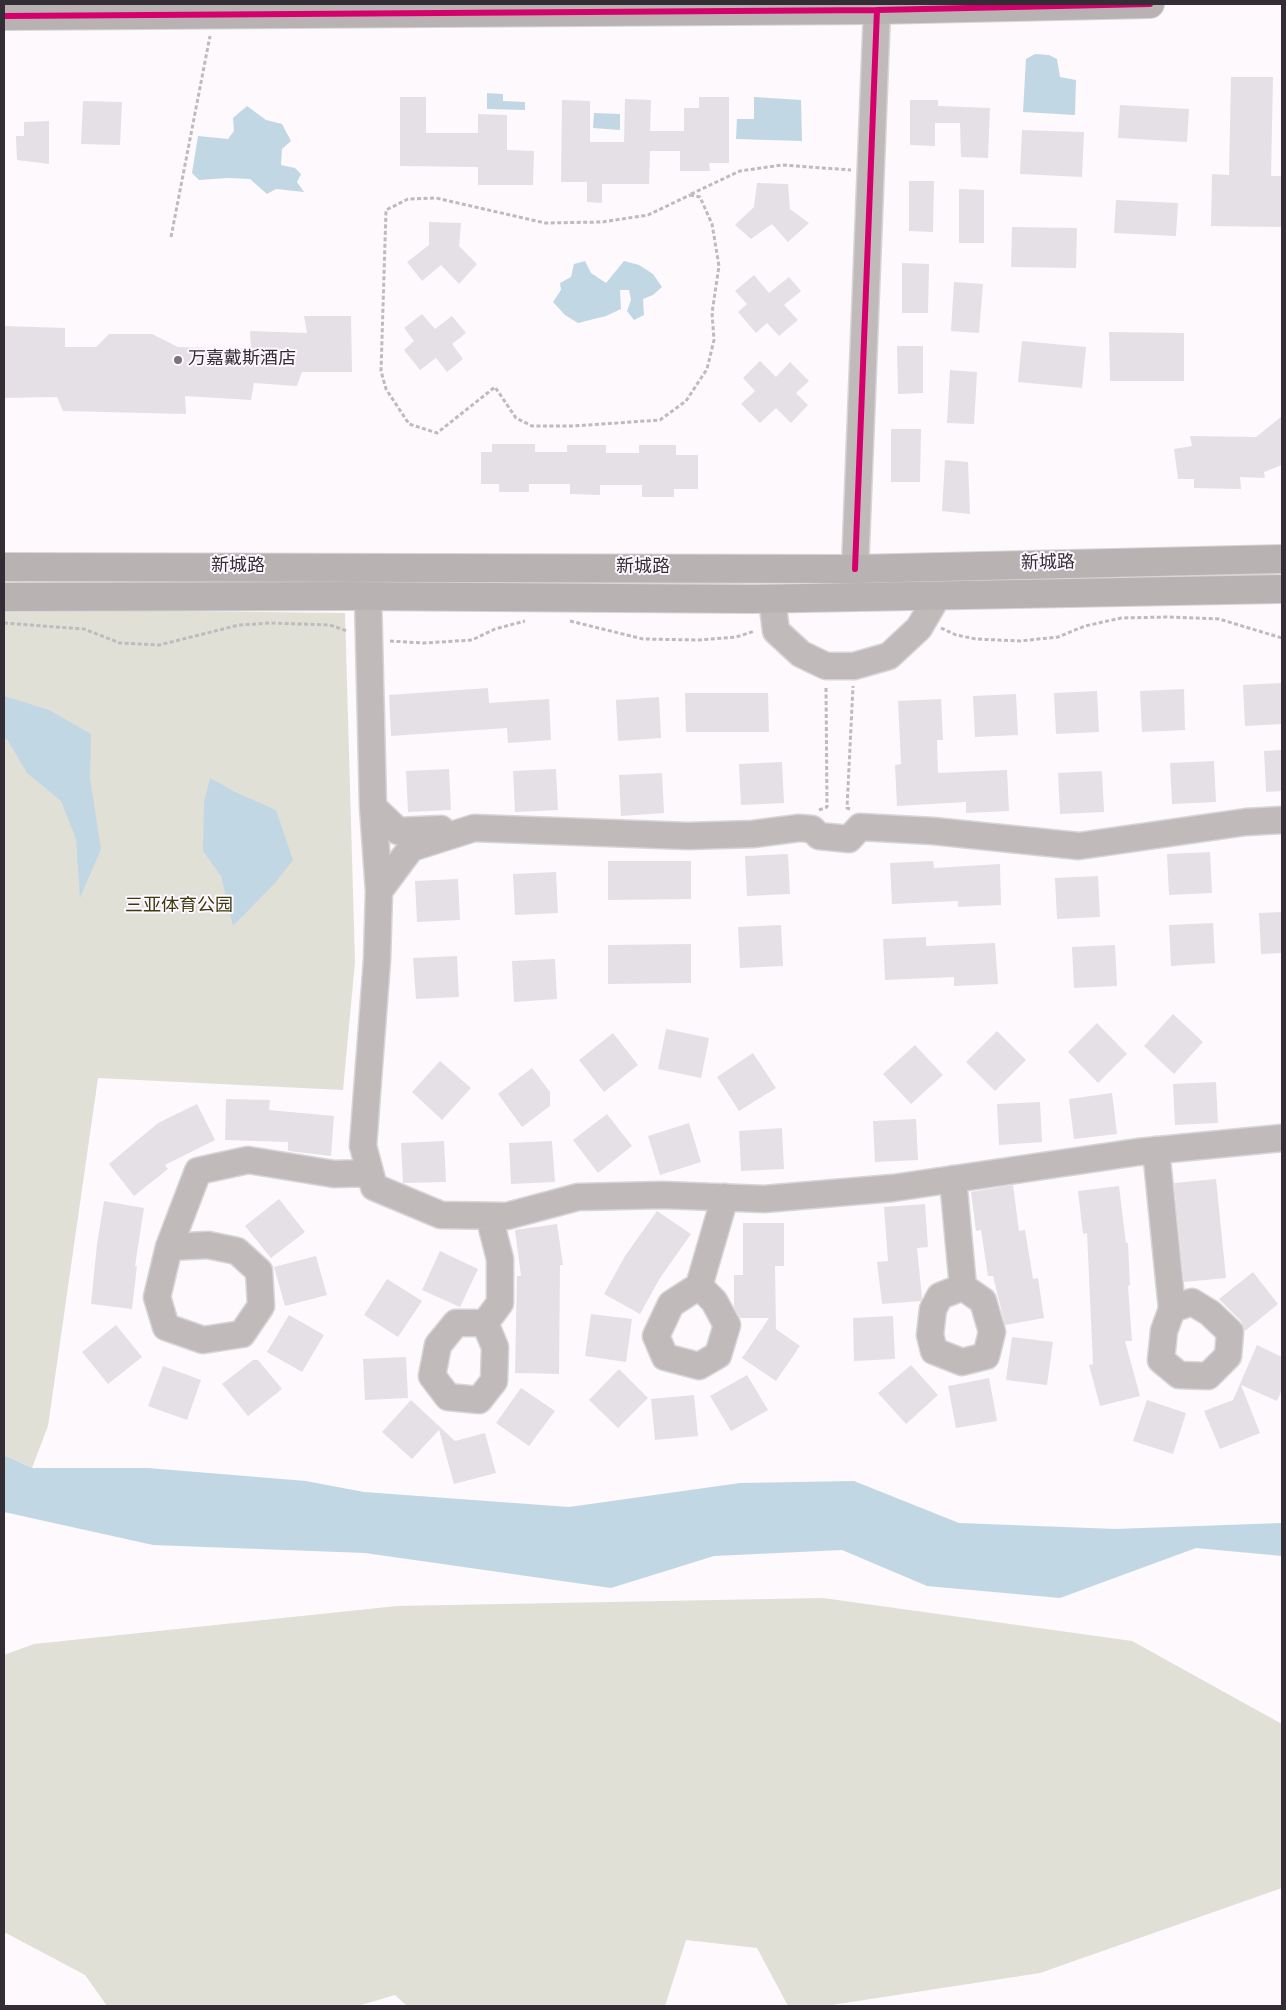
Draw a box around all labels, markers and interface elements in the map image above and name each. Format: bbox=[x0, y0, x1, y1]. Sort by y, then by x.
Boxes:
place label: 万嘉戴斯酒店 bbox=[188, 349, 296, 371]
marker: 万嘉戴斯酒店 bbox=[172, 354, 184, 366]
street label: 新城路 bbox=[1021, 553, 1075, 575]
street label: 新城路 bbox=[211, 556, 265, 578]
street label: 新城路 bbox=[616, 557, 670, 579]
park label: 三亚体育公园 bbox=[125, 896, 233, 918]

